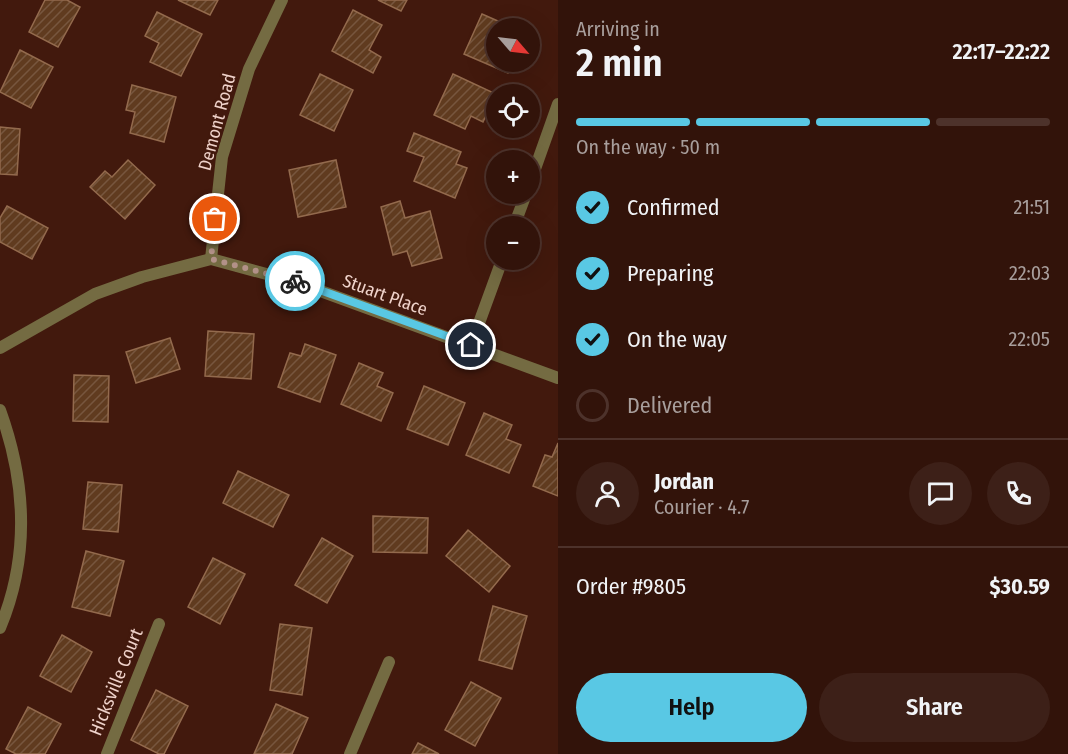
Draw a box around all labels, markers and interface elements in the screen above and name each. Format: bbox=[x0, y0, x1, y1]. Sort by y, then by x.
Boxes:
text: Arriving in bbox=[576, 17, 660, 41]
north arrow bbox=[486, 18, 540, 72]
map controls bbox=[486, 18, 540, 270]
text: 22:17–22:22 bbox=[952, 38, 1050, 65]
text: 2 min bbox=[576, 40, 663, 86]
street label: Demont Road bbox=[193, 71, 241, 173]
button: locate bbox=[486, 84, 540, 138]
text: On the way · 50 m bbox=[576, 135, 720, 159]
button: + bbox=[486, 150, 540, 204]
icon: check bbox=[576, 191, 609, 224]
pin bbox=[189, 193, 240, 244]
text: Confirmed bbox=[627, 194, 720, 221]
text: 21:51 bbox=[1014, 195, 1050, 219]
icon: bag bbox=[198, 202, 231, 235]
button: − bbox=[486, 216, 540, 270]
courier bbox=[265, 251, 325, 311]
icon: check bbox=[576, 257, 609, 290]
text: Preparing bbox=[627, 260, 713, 287]
text: 22:03 bbox=[1009, 261, 1050, 285]
icon: bike bbox=[279, 265, 312, 298]
street label: Stuart Place bbox=[340, 270, 430, 320]
pin bbox=[445, 319, 496, 370]
icon: check bbox=[576, 323, 609, 356]
text: On the way bbox=[627, 326, 727, 353]
text: 22:05 bbox=[1009, 327, 1050, 351]
icon: home bbox=[454, 328, 487, 361]
text: Delivered bbox=[627, 392, 712, 419]
button: person bbox=[576, 462, 639, 525]
button: chat bbox=[909, 462, 972, 525]
button: phone bbox=[987, 462, 1050, 525]
text: Jordan bbox=[654, 468, 714, 495]
text: Courier · 4.7 bbox=[654, 495, 749, 519]
text: Order #9805 bbox=[576, 573, 686, 600]
text: $30.59 bbox=[990, 573, 1050, 600]
street label: Hicksville Court bbox=[84, 625, 148, 739]
button: Help bbox=[576, 673, 807, 742]
button: Share bbox=[819, 673, 1050, 742]

